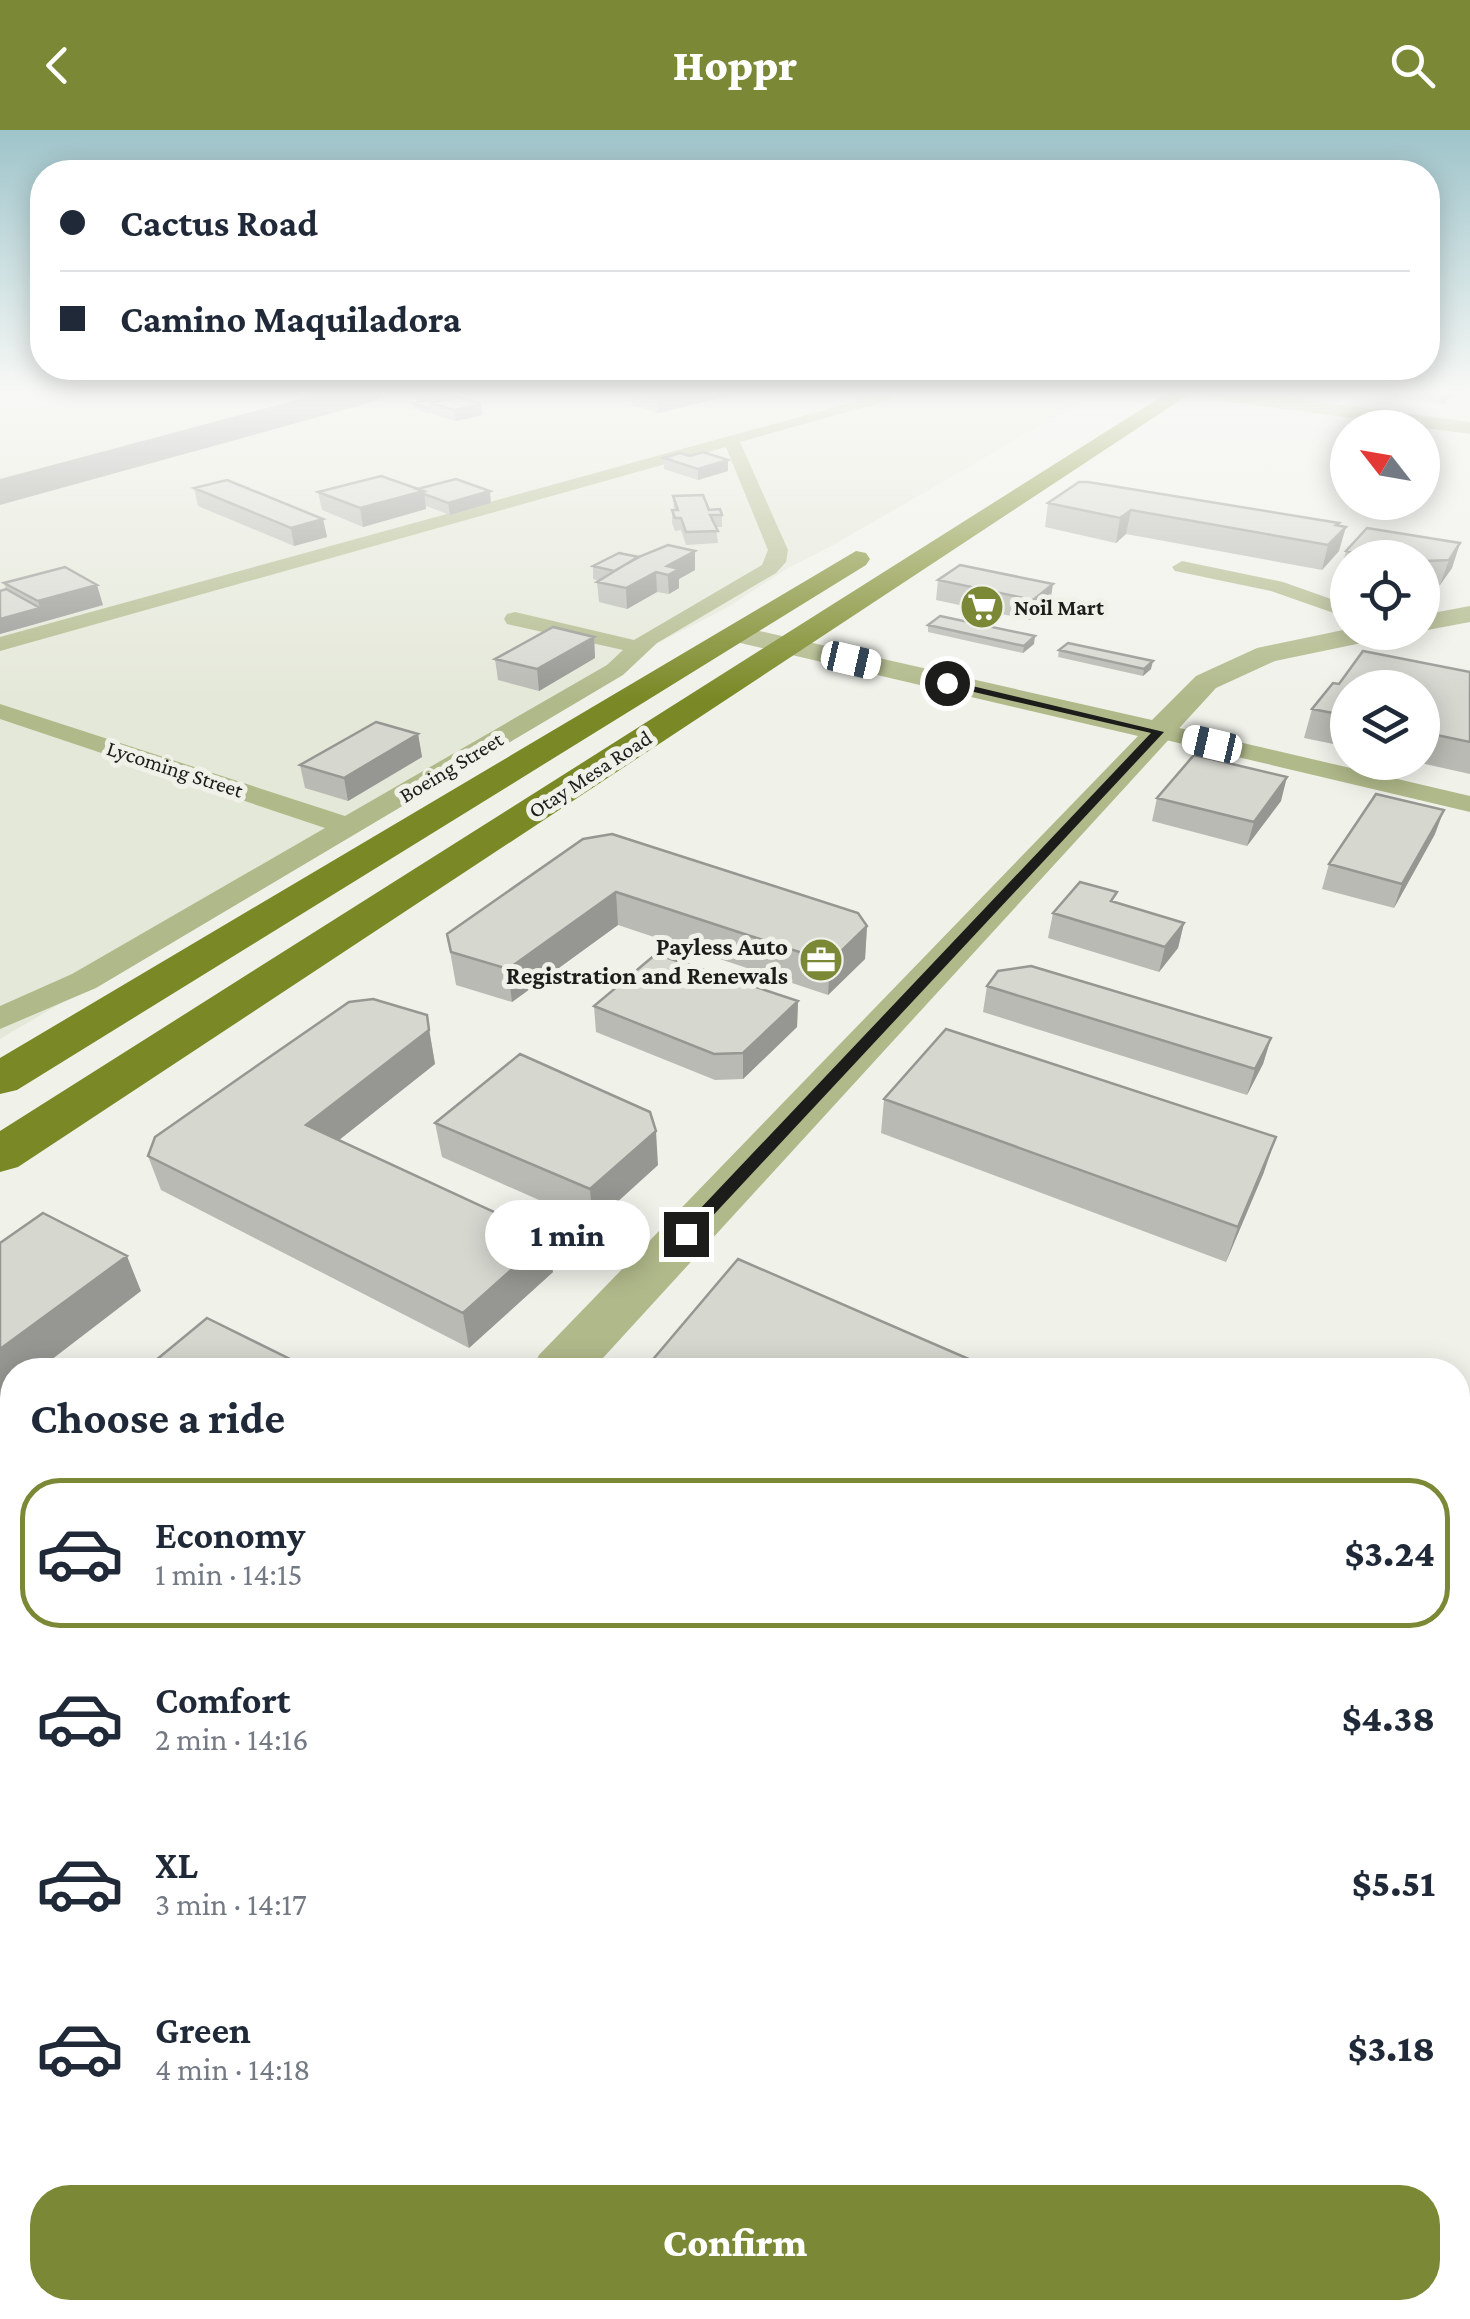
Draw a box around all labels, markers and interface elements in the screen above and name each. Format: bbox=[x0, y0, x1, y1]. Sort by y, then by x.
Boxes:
icon: back bbox=[30, 38, 85, 93]
icon: search bbox=[1385, 38, 1440, 93]
text: Hoppr bbox=[673, 40, 797, 90]
text: Cactus Road bbox=[120, 202, 318, 244]
text: Camino Maquiladora bbox=[120, 298, 461, 340]
north arrow bbox=[1330, 410, 1440, 520]
map controls bbox=[1330, 410, 1440, 780]
button: locate bbox=[1330, 540, 1440, 650]
supermarket icon: Noil Mart bbox=[959, 584, 1005, 630]
place label: Noil Mart bbox=[1014, 595, 1105, 620]
car bbox=[818, 639, 884, 681]
route start bbox=[925, 661, 970, 706]
button: layers bbox=[1330, 670, 1440, 780]
car bbox=[1179, 723, 1245, 765]
street label: Otay Mesa Road bbox=[524, 725, 657, 823]
street label: Boeing Street bbox=[395, 726, 508, 808]
street label: Lycoming Street bbox=[104, 735, 247, 803]
place label: Payless Auto Registration and Renewals bbox=[506, 933, 788, 989]
office icon: Payless Auto Registration and Renewals bbox=[798, 937, 844, 983]
callout: 1 min bbox=[486, 1199, 651, 1269]
route end bbox=[664, 1212, 709, 1257]
text: 1 min bbox=[530, 1217, 605, 1253]
text: Choose a ride bbox=[30, 1393, 285, 1443]
icon: car bbox=[35, 1508, 125, 1598]
text: Economy bbox=[155, 1514, 305, 1556]
text: $3.24 bbox=[1345, 1532, 1435, 1574]
text: 1 min · 14:15 bbox=[155, 1556, 303, 1592]
icon: car bbox=[35, 1673, 125, 1763]
text: Comfort bbox=[155, 1679, 291, 1721]
text: $4.38 bbox=[1342, 1697, 1435, 1739]
text: 2 min · 14:16 bbox=[155, 1721, 308, 1757]
icon: car bbox=[35, 1838, 125, 1928]
text: XL bbox=[155, 1844, 198, 1886]
text: $5.51 bbox=[1352, 1862, 1435, 1904]
text: 3 min · 14:17 bbox=[155, 1886, 307, 1922]
icon: car bbox=[35, 2003, 125, 2093]
text: Green bbox=[155, 2009, 251, 2051]
text: $3.18 bbox=[1348, 2027, 1435, 2069]
text: 4 min · 14:18 bbox=[155, 2051, 310, 2087]
button: Confirm bbox=[30, 2185, 1440, 2300]

